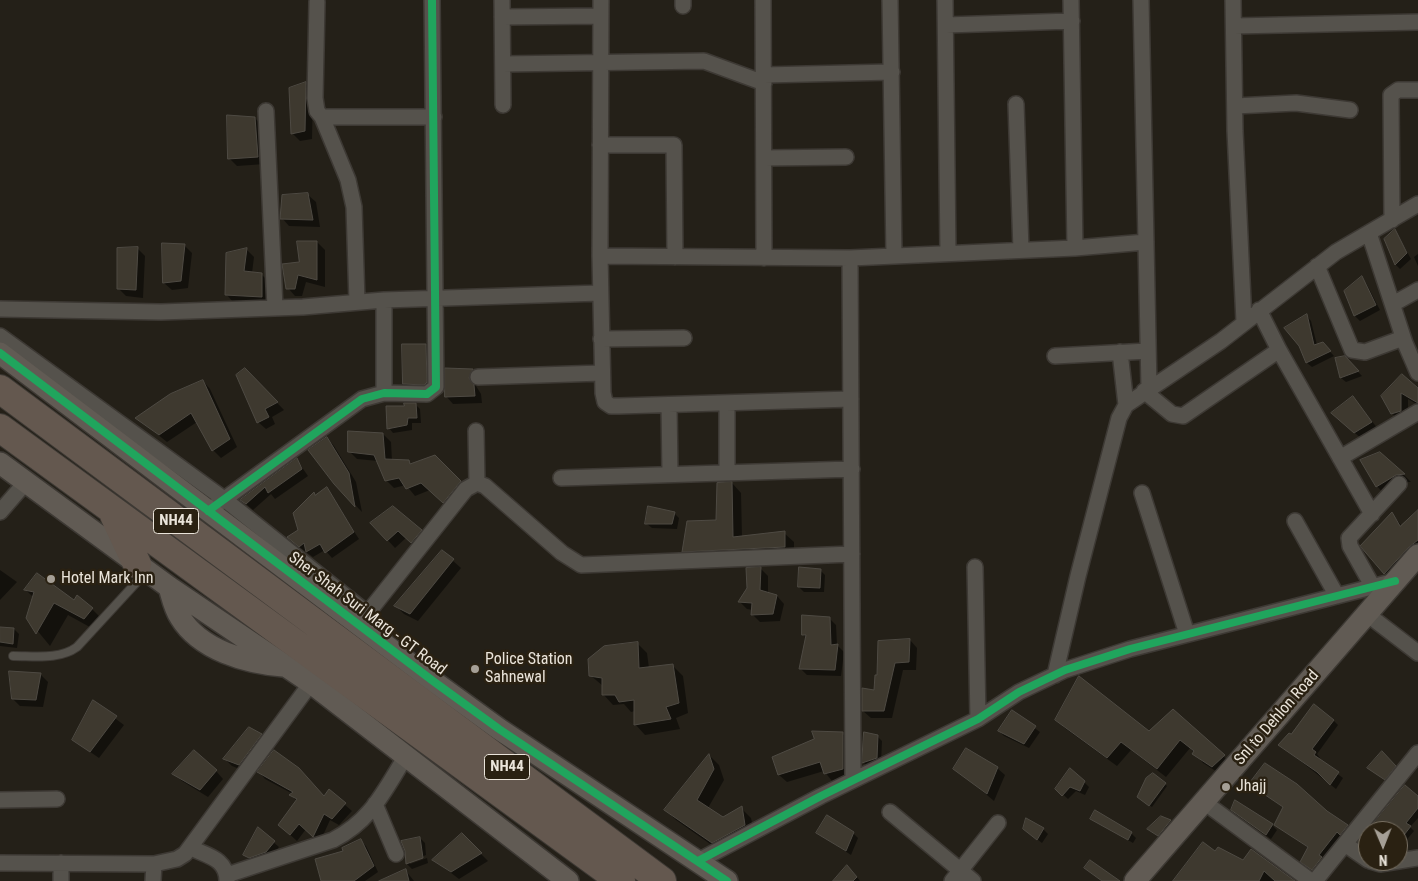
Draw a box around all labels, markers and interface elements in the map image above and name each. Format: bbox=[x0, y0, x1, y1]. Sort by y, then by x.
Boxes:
road number: NH44 bbox=[154, 508, 198, 534]
street label: Sher Shah Suri Marg - GT Road bbox=[284, 548, 450, 680]
place label: Hotel Mark Inn bbox=[61, 569, 154, 589]
marker: Hotel Mark Inn bbox=[45, 573, 57, 585]
place label: Police Station Sahnewal bbox=[485, 650, 573, 688]
marker: Police Station Sahnewal bbox=[469, 663, 481, 675]
street label: Snl to Dehlon Road bbox=[1231, 667, 1323, 769]
road number: NH44 bbox=[484, 754, 530, 780]
place label: Jhajj bbox=[1236, 777, 1266, 797]
marker: Jhajj bbox=[1220, 781, 1232, 793]
north arrow bbox=[1358, 821, 1408, 871]
text: N bbox=[1379, 852, 1388, 868]

